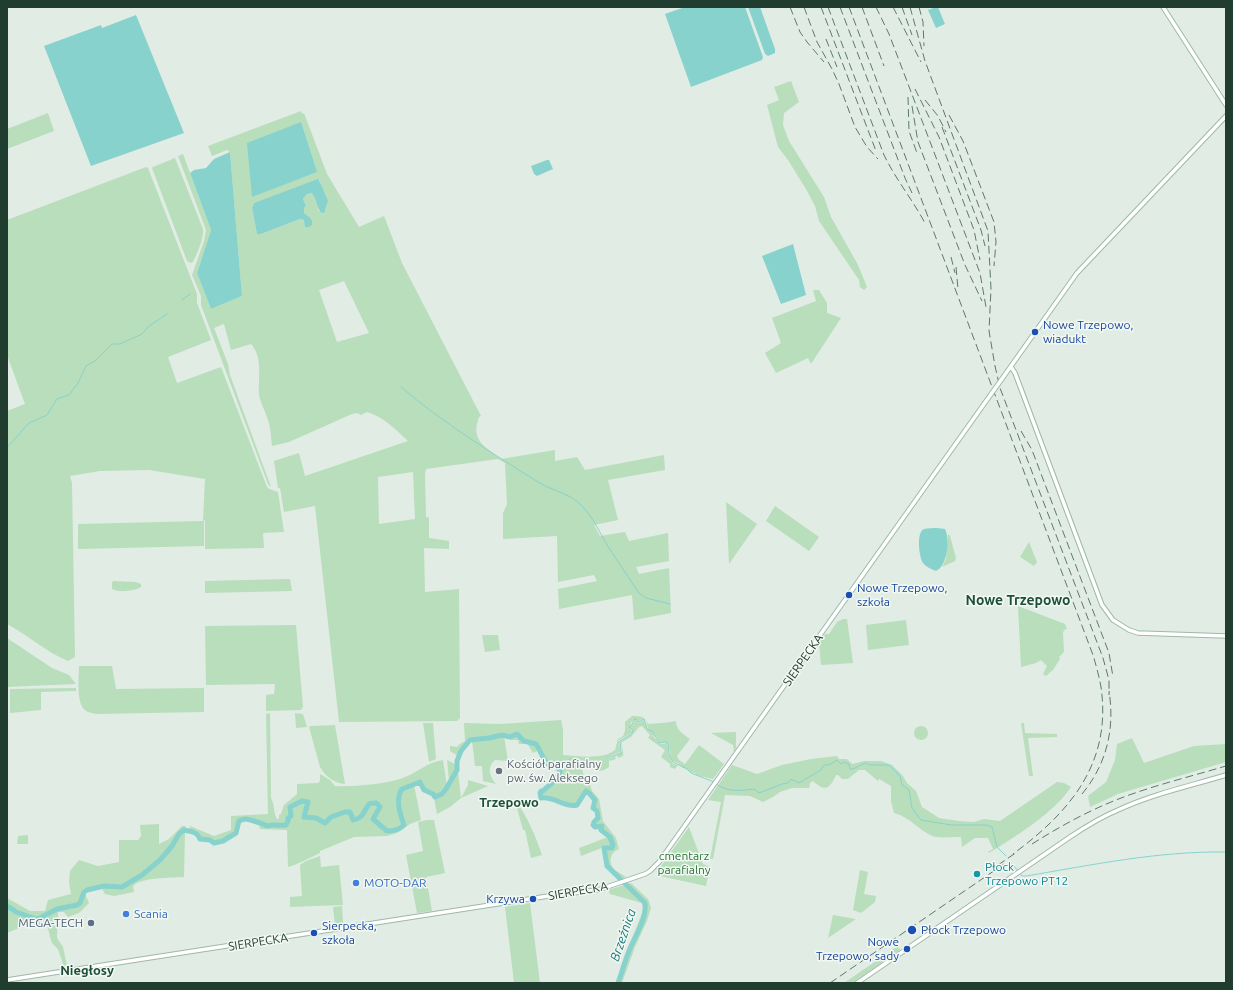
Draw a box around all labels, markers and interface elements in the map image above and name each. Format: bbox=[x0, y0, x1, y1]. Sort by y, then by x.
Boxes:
place label: Nowe Trzepowo, wiadukt bbox=[1043, 318, 1133, 346]
marker: Nowe Trzepowo, wiadukt bbox=[1030, 327, 1040, 337]
place label: Nowe Trzepowo, szkoła bbox=[857, 581, 947, 609]
marker: Nowe Trzepowo, szkoła bbox=[844, 590, 854, 600]
district label: Nowe Trzepowo bbox=[965, 592, 1071, 608]
street label: SIERPECKA bbox=[780, 631, 826, 689]
place label: Kościół parafialny pw. św. Aleksego bbox=[507, 757, 601, 785]
marker: Kościół parafialny pw. św. Aleksego bbox=[494, 766, 504, 776]
district label: Trzepowo bbox=[479, 795, 539, 811]
park label: cmentarz parafialny bbox=[657, 849, 711, 877]
place label: Płock Trzepowo PT12 bbox=[985, 860, 1068, 888]
marker: Płock Trzepowo PT12 bbox=[972, 869, 982, 879]
place label: MOTO-DAR bbox=[364, 876, 426, 890]
marker: MOTO-DAR bbox=[351, 878, 361, 888]
street label: SIERPECKA bbox=[547, 879, 609, 903]
place label: Krzywa bbox=[486, 892, 525, 906]
marker: Krzywa bbox=[528, 894, 538, 904]
place label: Scania bbox=[134, 907, 168, 921]
water label: Brzeźnica bbox=[607, 907, 639, 963]
marker: Scania bbox=[121, 909, 131, 919]
place label: MEGA-TECH bbox=[18, 916, 83, 930]
marker: MEGA-TECH bbox=[86, 918, 96, 928]
place label: Sierpecka, szkoła bbox=[322, 919, 377, 947]
place label: Płock Trzepowo bbox=[921, 923, 1006, 937]
marker: Płock Trzepowo bbox=[906, 924, 918, 936]
marker: Sierpecka, szkoła bbox=[309, 928, 319, 938]
street label: SIERPECKA bbox=[227, 930, 289, 954]
place label: Nowe Trzepowo, sady bbox=[816, 935, 899, 963]
marker: Nowe Trzepowo, sady bbox=[902, 944, 912, 954]
district label: Niegłosy bbox=[60, 963, 114, 979]

